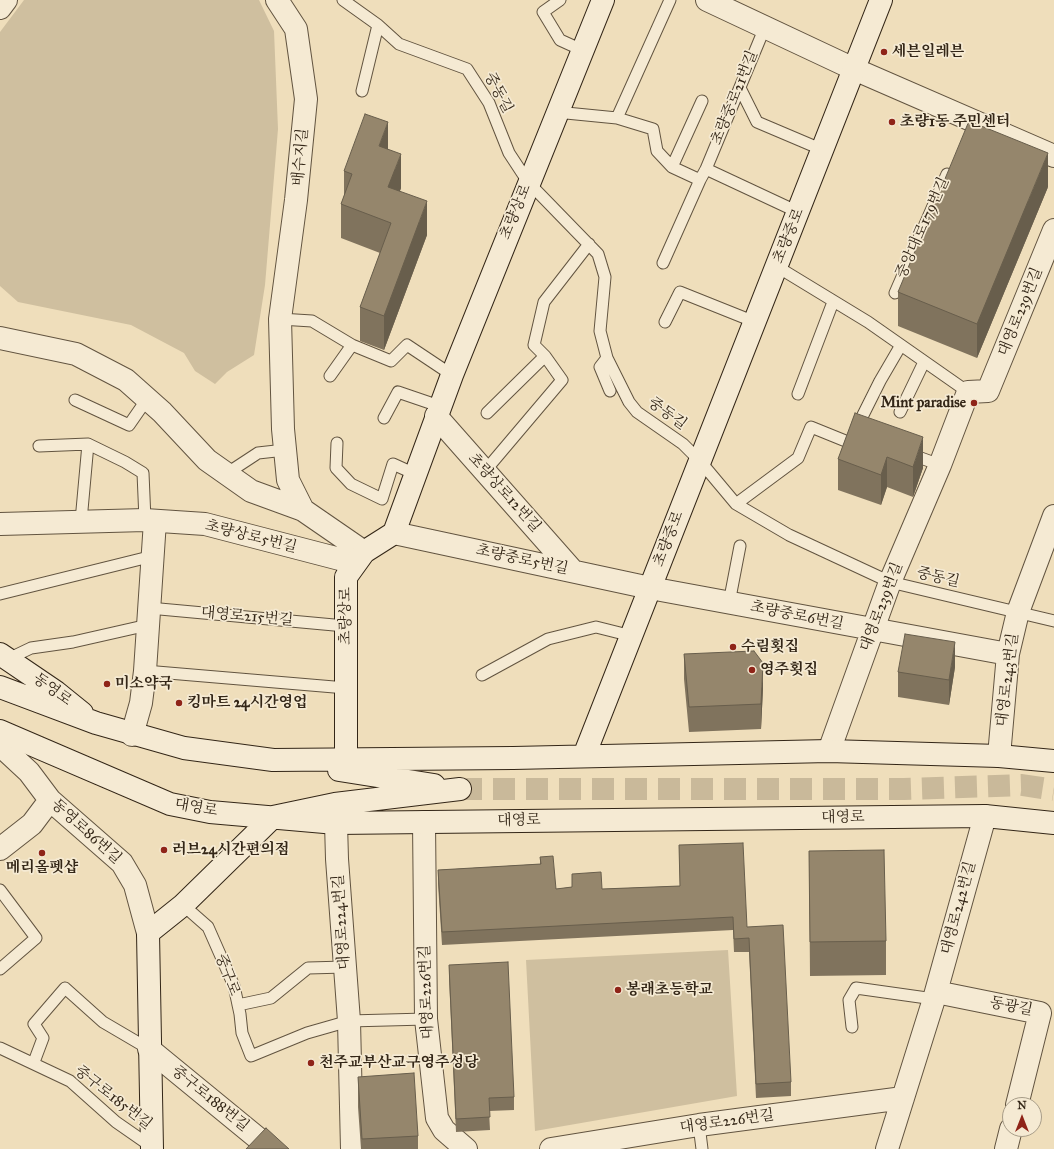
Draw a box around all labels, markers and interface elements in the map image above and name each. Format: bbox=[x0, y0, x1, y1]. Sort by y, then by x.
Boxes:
place label: 세븐일레븐 bbox=[892, 43, 964, 61]
marker: 세븐일레븐 bbox=[879, 47, 889, 57]
street label: 초량중로21번길 bbox=[708, 48, 762, 148]
street label: 중동길 bbox=[480, 70, 516, 116]
place label: 초량1동 주민센터 bbox=[900, 113, 1011, 131]
marker: 초량1동 주민센터 bbox=[887, 117, 897, 127]
street label: 배수지길 bbox=[290, 127, 312, 187]
street label: 중앙대로179번길 bbox=[893, 175, 953, 281]
street label: 초량상로 bbox=[497, 182, 535, 242]
street label: 초량중로 bbox=[770, 206, 808, 266]
street label: 대영로239번길 bbox=[995, 265, 1047, 359]
street label: 중동길 bbox=[644, 394, 690, 434]
place label: Mint paradise bbox=[881, 394, 966, 412]
marker: Mint paradise bbox=[969, 398, 979, 408]
street label: 초량상로12번길 bbox=[464, 450, 544, 536]
street label: 초량중로 bbox=[650, 509, 688, 569]
street label: 초량상로5번길 bbox=[203, 517, 299, 557]
street label: 초량중로5번길 bbox=[474, 541, 570, 579]
street label: 대영로239번길 bbox=[857, 560, 907, 654]
street label: 중동길 bbox=[915, 564, 961, 592]
street label: 초량상로 bbox=[337, 587, 355, 645]
street label: 초량중로6번길 bbox=[749, 598, 845, 634]
street label: 대영로215번길 bbox=[200, 604, 294, 630]
street label: 대영로243번길 bbox=[993, 632, 1023, 728]
place label: 수림횟집 bbox=[741, 638, 799, 656]
marker: 수림횟집 bbox=[728, 642, 738, 652]
place label: 영주횟집 bbox=[760, 661, 818, 679]
marker: 영주횟집 bbox=[747, 665, 757, 675]
street label: 동영로 bbox=[29, 670, 75, 710]
place label: 미소약국 bbox=[115, 675, 173, 693]
marker: 미소약국 bbox=[102, 679, 112, 689]
place label: 킹마트 24시간영업 bbox=[187, 694, 307, 712]
marker: 킹마트 24시간영업 bbox=[174, 698, 184, 708]
street label: 대영로 bbox=[173, 795, 219, 821]
street label: 동영로86번길 bbox=[47, 796, 125, 868]
street label: 대영로 bbox=[821, 809, 865, 827]
street label: 대영로 bbox=[497, 812, 541, 830]
place label: 러브24시간편의점 bbox=[172, 841, 289, 859]
marker: 러브24시간편의점 bbox=[159, 845, 169, 855]
marker: 메리올펫샵 bbox=[37, 848, 47, 858]
place label: 메리올펫샵 bbox=[6, 859, 78, 877]
street label: 대영로242번길 bbox=[938, 859, 980, 957]
street label: 대영로224번길 bbox=[330, 874, 354, 970]
street label: 대영로226번길 bbox=[416, 944, 438, 1040]
street label: 중구로 bbox=[211, 951, 243, 999]
place label: 봉래초등학교 bbox=[626, 981, 713, 999]
marker: 봉래초등학교 bbox=[613, 985, 623, 995]
street label: 동광길 bbox=[988, 994, 1034, 1020]
place label: 천주교부산교구영주성당 bbox=[319, 1054, 478, 1072]
marker: 천주교부산교구영주성당 bbox=[306, 1058, 316, 1068]
street label: 중구로185번길 bbox=[71, 1062, 155, 1134]
street label: 중구로188번길 bbox=[168, 1062, 252, 1136]
north arrow bbox=[1002, 1097, 1042, 1137]
text: N bbox=[1017, 1099, 1027, 1112]
street label: 대영로226번길 bbox=[679, 1106, 775, 1138]

